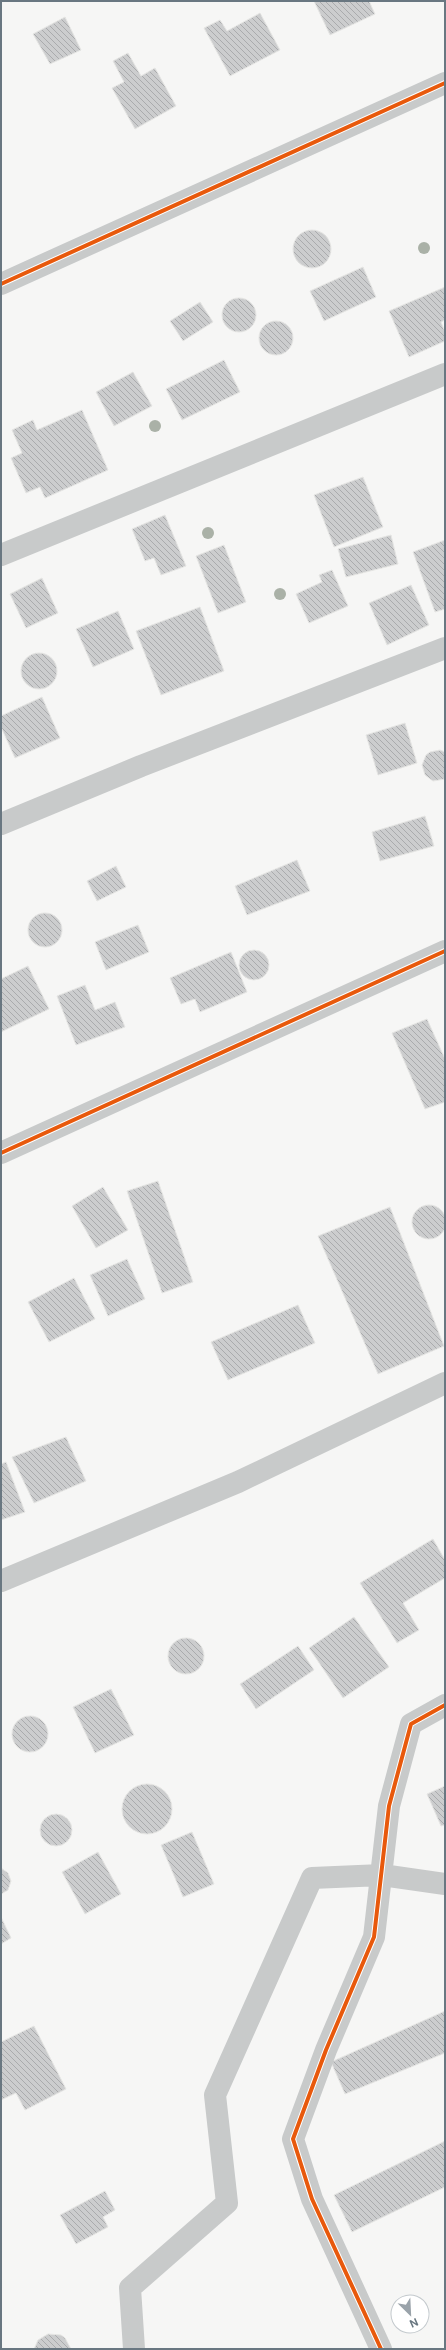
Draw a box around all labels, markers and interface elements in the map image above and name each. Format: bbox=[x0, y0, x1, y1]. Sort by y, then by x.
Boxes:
north arrow bbox=[390, 2294, 430, 2334]
text: N bbox=[408, 2315, 421, 2331]

